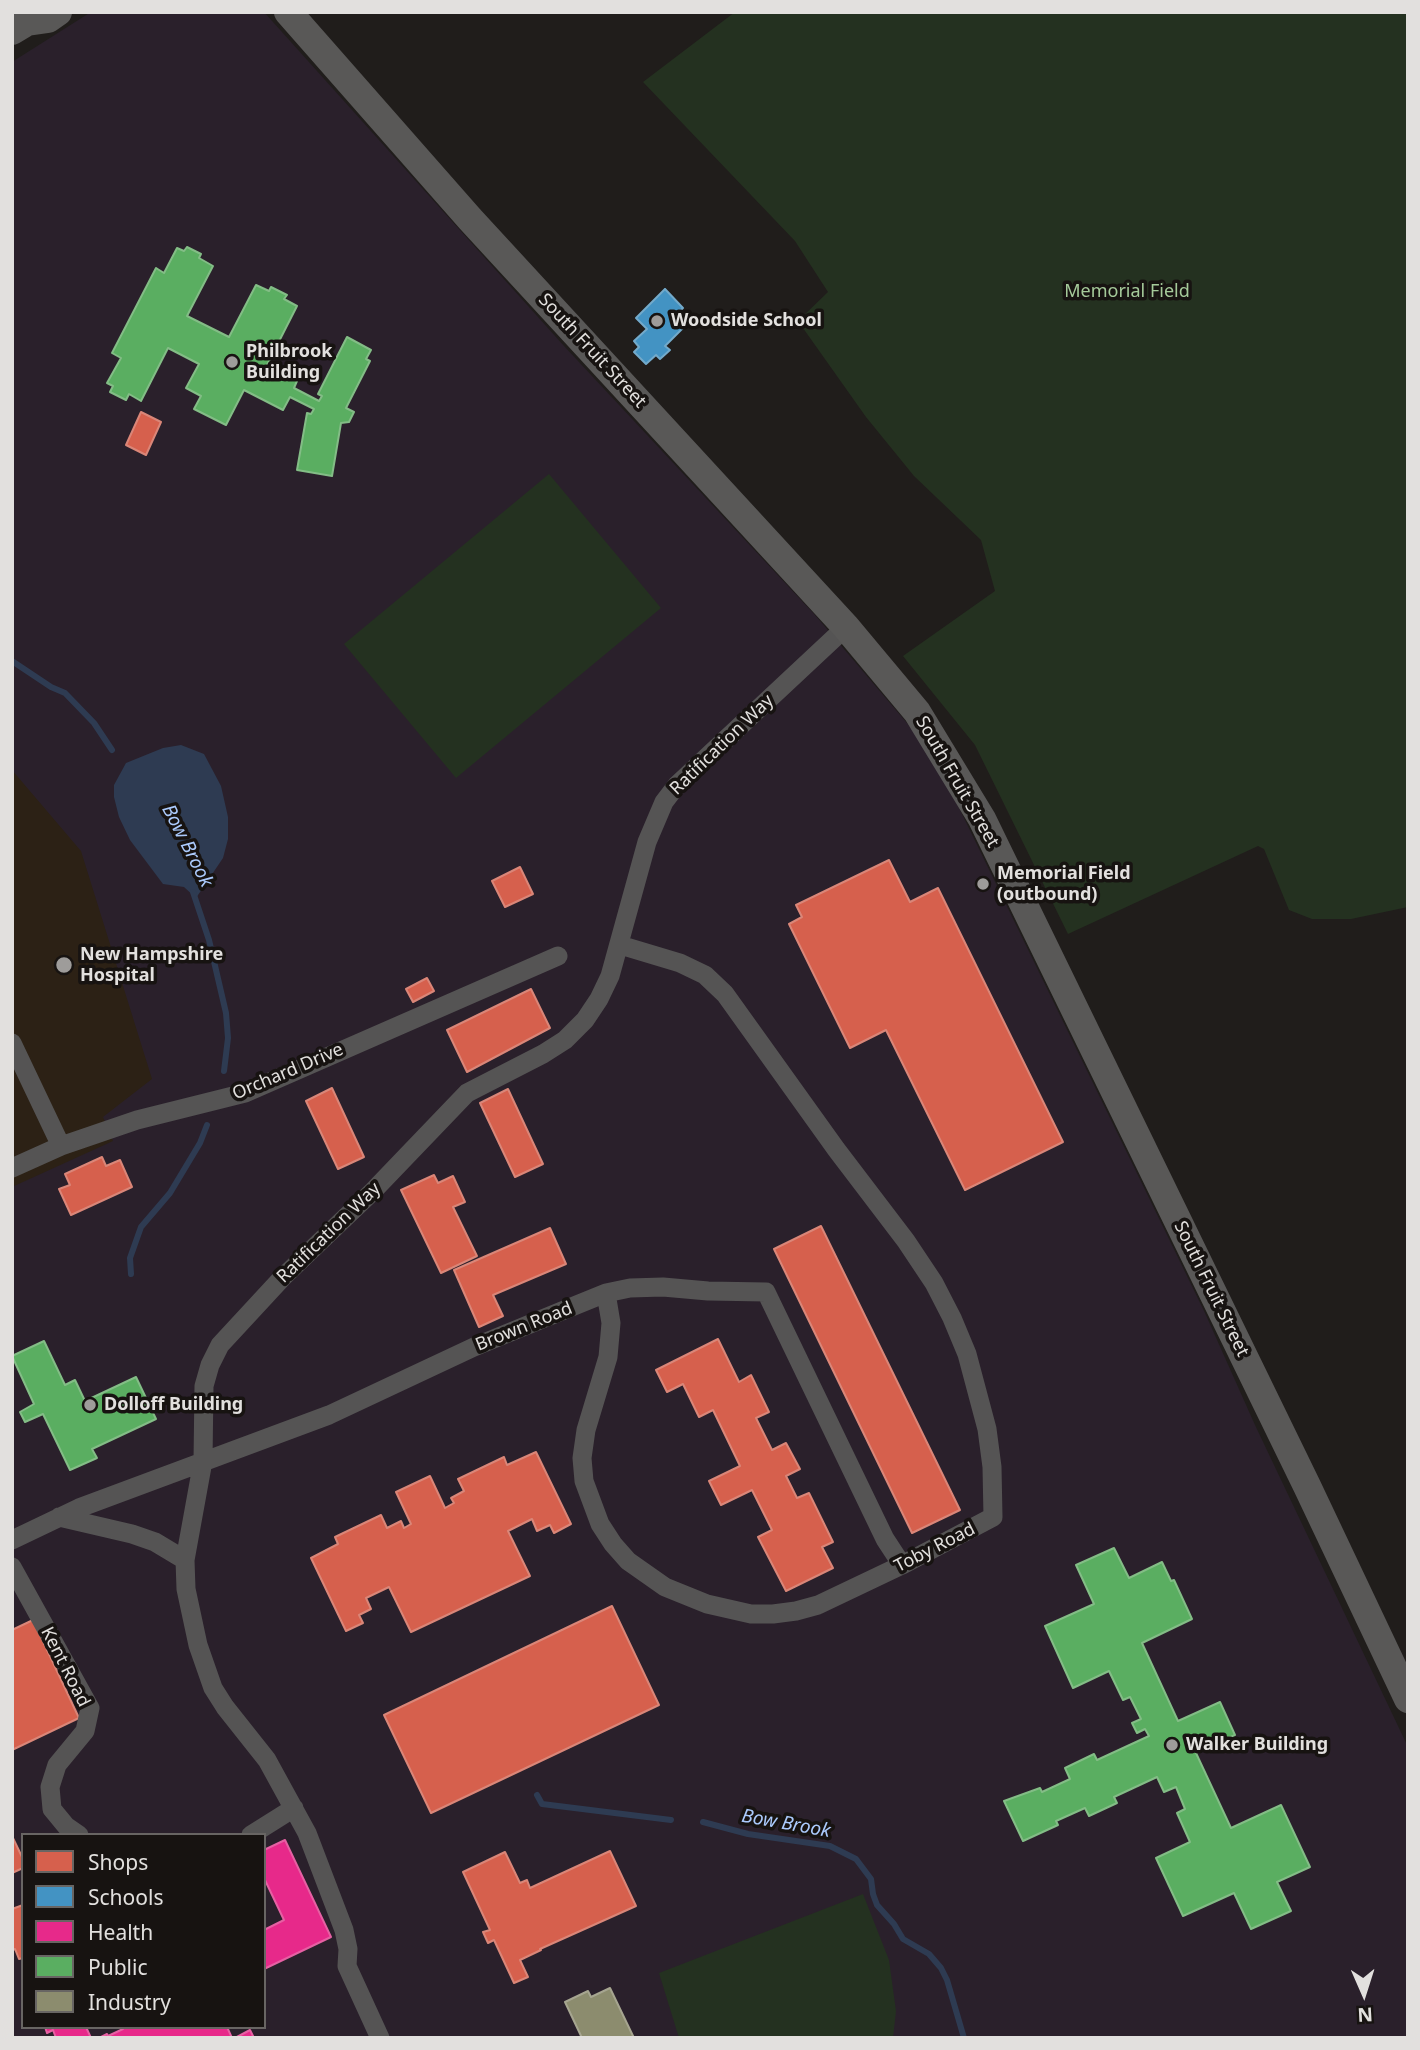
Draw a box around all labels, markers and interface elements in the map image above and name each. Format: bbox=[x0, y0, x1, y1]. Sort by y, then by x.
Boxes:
park label: Memorial Field bbox=[1064, 281, 1190, 303]
street label: South Fruit Street bbox=[534, 289, 650, 413]
place label: Woodside School bbox=[671, 310, 822, 332]
marker: Woodside School bbox=[649, 313, 665, 329]
place label: Philbrook Building bbox=[246, 341, 332, 384]
marker: Philbrook Building bbox=[224, 354, 240, 370]
street label: Ratification Way bbox=[666, 690, 778, 800]
street label: South Fruit Street bbox=[911, 712, 1003, 852]
water label: Bow Brook bbox=[156, 801, 218, 891]
place label: Memorial Field (outbound) bbox=[997, 863, 1131, 906]
marker: Memorial Field (outbound) bbox=[975, 876, 991, 892]
place label: New Hampshire Hospital bbox=[80, 944, 223, 986]
marker: New Hampshire Hospital bbox=[54, 955, 74, 975]
street label: Orchard Drive bbox=[229, 1039, 347, 1105]
street label: Ratification Way bbox=[273, 1178, 385, 1288]
street label: South Fruit Street bbox=[1169, 1218, 1253, 1360]
street label: Brown Road bbox=[472, 1298, 576, 1356]
place label: Dolloff Building bbox=[104, 1394, 243, 1416]
marker: Dolloff Building bbox=[82, 1397, 98, 1413]
street label: Toby Road bbox=[891, 1519, 979, 1577]
street label: Kent Road bbox=[36, 1623, 94, 1711]
place label: Walker Building bbox=[1186, 1734, 1328, 1756]
marker: Walker Building bbox=[1164, 1737, 1180, 1753]
water label: Bow Brook bbox=[740, 1805, 832, 1843]
legend bbox=[21, 1833, 266, 2029]
text: Shops bbox=[88, 1848, 148, 1876]
text: Schools bbox=[88, 1883, 163, 1911]
text: Health bbox=[88, 1918, 153, 1946]
text: Public bbox=[88, 1953, 148, 1981]
north arrow bbox=[1329, 1959, 1399, 2029]
text: Industry bbox=[88, 1988, 171, 2016]
text: N bbox=[1357, 2002, 1374, 2028]

